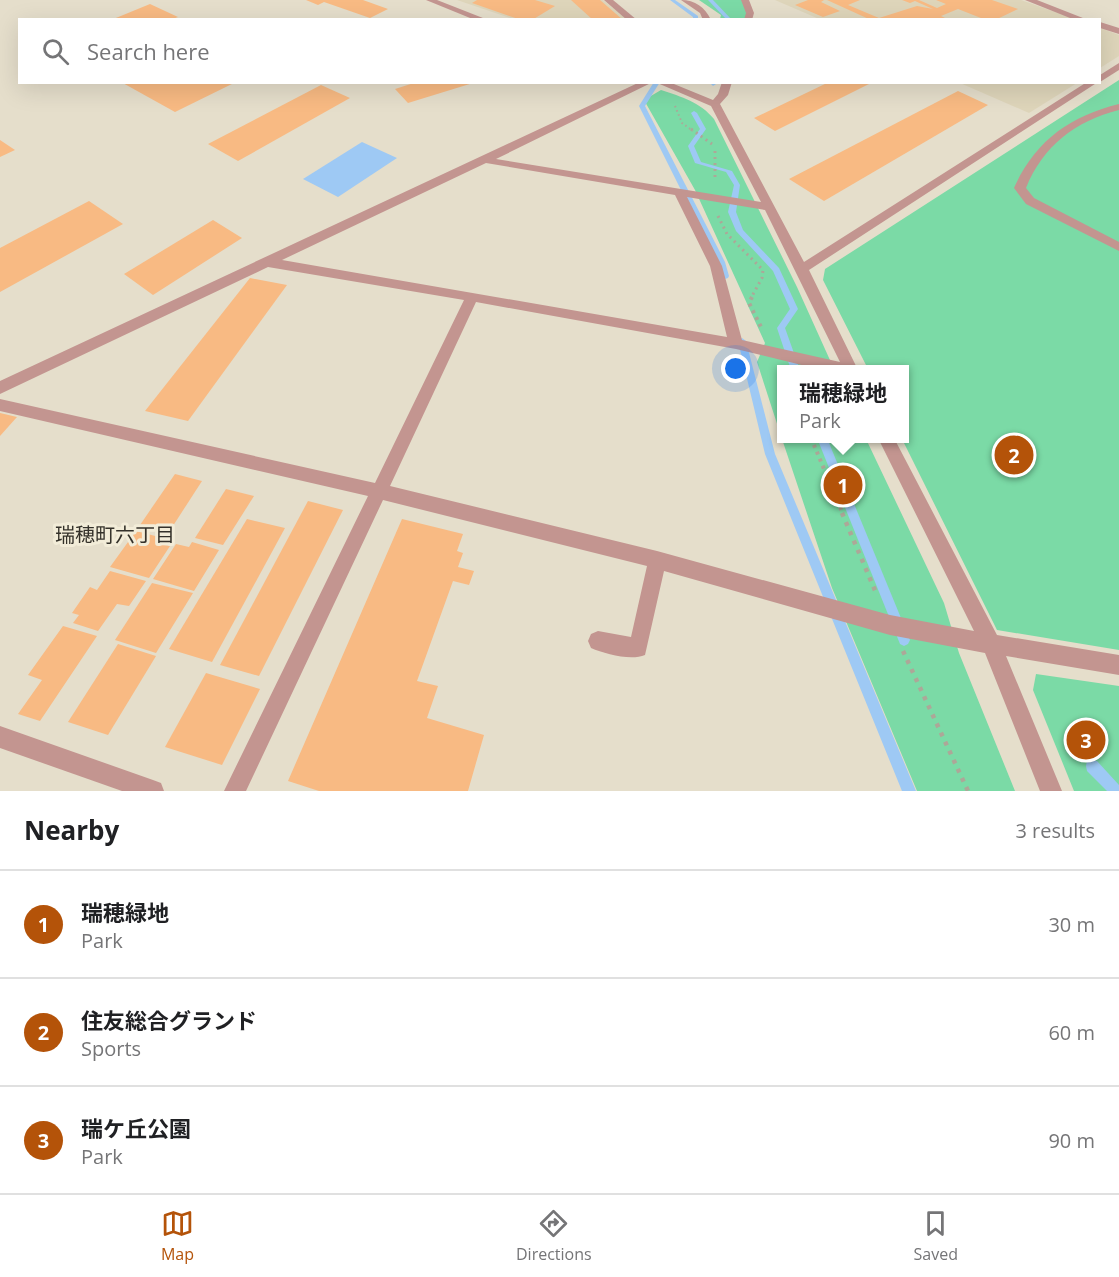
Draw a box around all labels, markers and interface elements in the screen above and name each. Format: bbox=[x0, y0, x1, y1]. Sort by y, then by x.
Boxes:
search box bbox=[18, 18, 1101, 84]
icon: search bbox=[39, 35, 72, 68]
text: Search here bbox=[87, 36, 210, 66]
your location bbox=[721, 354, 750, 383]
popup bbox=[777, 365, 909, 443]
text: 瑞穂緑地 bbox=[799, 377, 887, 407]
text: Park bbox=[799, 407, 841, 434]
pin: 2 bbox=[994, 432, 1034, 478]
pin: 1 bbox=[824, 462, 862, 508]
district label: 瑞穂町六丁目 bbox=[55, 521, 175, 548]
pin: 3 bbox=[1066, 718, 1106, 762]
text: Nearby bbox=[24, 812, 119, 848]
text: 3 results bbox=[1015, 817, 1095, 844]
text: 瑞穂緑地 bbox=[81, 897, 169, 927]
text: 1 bbox=[38, 911, 49, 938]
text: 30 m bbox=[1048, 911, 1095, 938]
text: Park bbox=[81, 927, 123, 954]
text: 住友総合グランド bbox=[81, 1005, 257, 1035]
text: 2 bbox=[38, 1019, 49, 1046]
text: 60 m bbox=[1048, 1019, 1095, 1046]
text: Sports bbox=[81, 1035, 141, 1062]
text: 瑞ケ丘公園 bbox=[81, 1113, 191, 1143]
text: 3 bbox=[38, 1127, 49, 1154]
text: 90 m bbox=[1048, 1127, 1095, 1154]
text: Park bbox=[81, 1143, 123, 1170]
tab: Map bbox=[161, 1207, 194, 1265]
tab: Directions bbox=[516, 1207, 592, 1265]
tab: Saved bbox=[914, 1207, 958, 1265]

